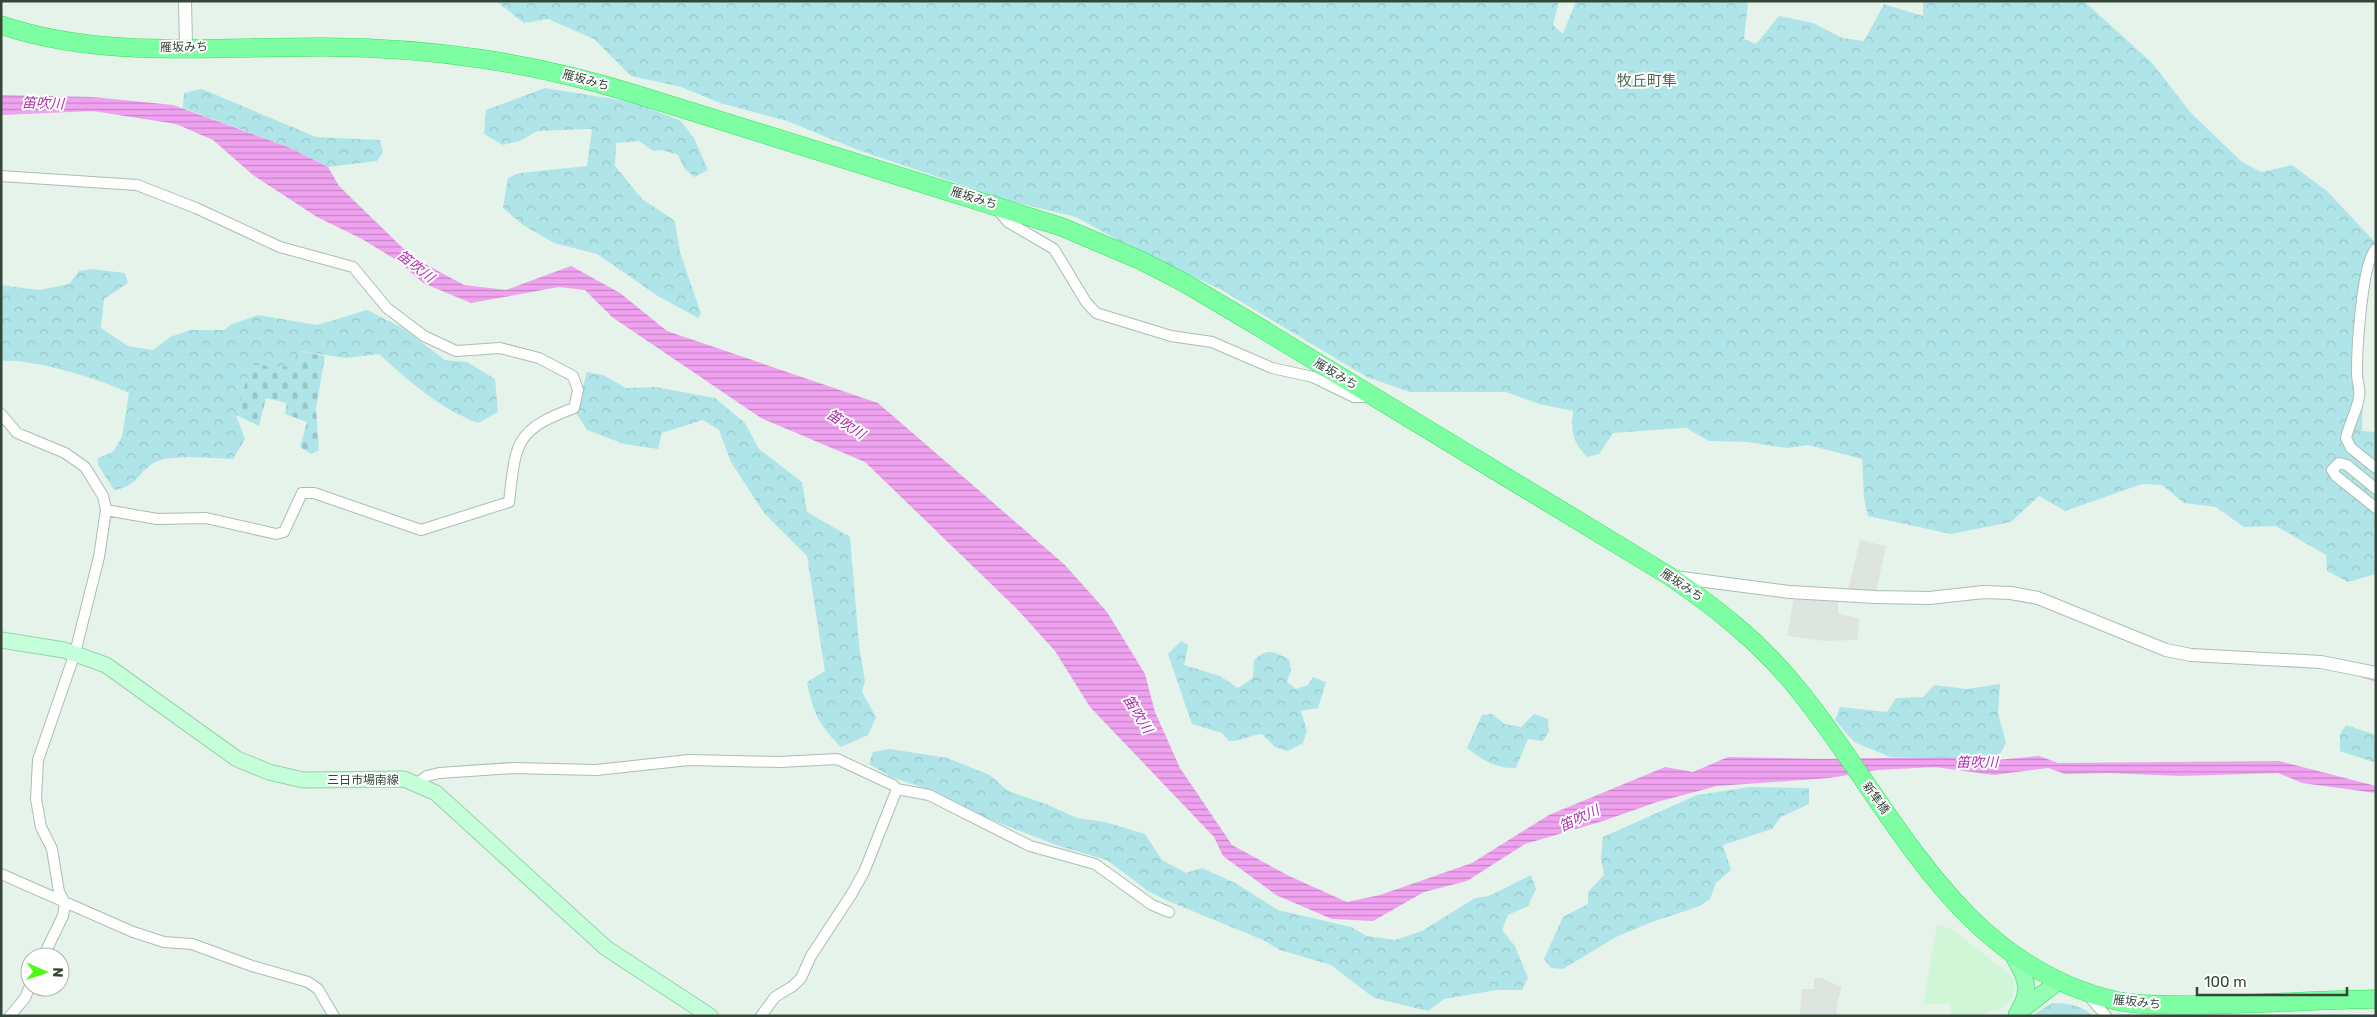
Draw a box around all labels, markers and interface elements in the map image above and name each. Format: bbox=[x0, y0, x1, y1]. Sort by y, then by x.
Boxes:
street label: 雁坂みち bbox=[160, 40, 208, 54]
street label: 雁坂みち bbox=[561, 67, 611, 93]
district label: 牧丘町隼 bbox=[1617, 72, 1677, 90]
water label: 笛吹川 bbox=[22, 94, 66, 113]
street label: 雁坂みち bbox=[949, 184, 999, 212]
water label: 笛吹川 bbox=[394, 247, 439, 287]
street label: 雁坂みち bbox=[1312, 356, 1360, 392]
water label: 笛吹川 bbox=[823, 406, 870, 444]
street label: 雁坂みち bbox=[1658, 566, 1706, 604]
water label: 笛吹川 bbox=[1119, 692, 1157, 738]
water label: 笛吹川 bbox=[1956, 754, 2000, 771]
street label: 三日市場南線 bbox=[327, 773, 399, 787]
street label: 新隼橋 bbox=[1860, 779, 1892, 817]
water label: 笛吹川 bbox=[1557, 801, 1604, 835]
north arrow bbox=[20, 947, 70, 997]
scale bar bbox=[2197, 964, 2347, 996]
text: N bbox=[49, 967, 66, 978]
text: 100 m bbox=[2204, 973, 2246, 991]
street label: 雁坂みち bbox=[2112, 993, 2162, 1011]

